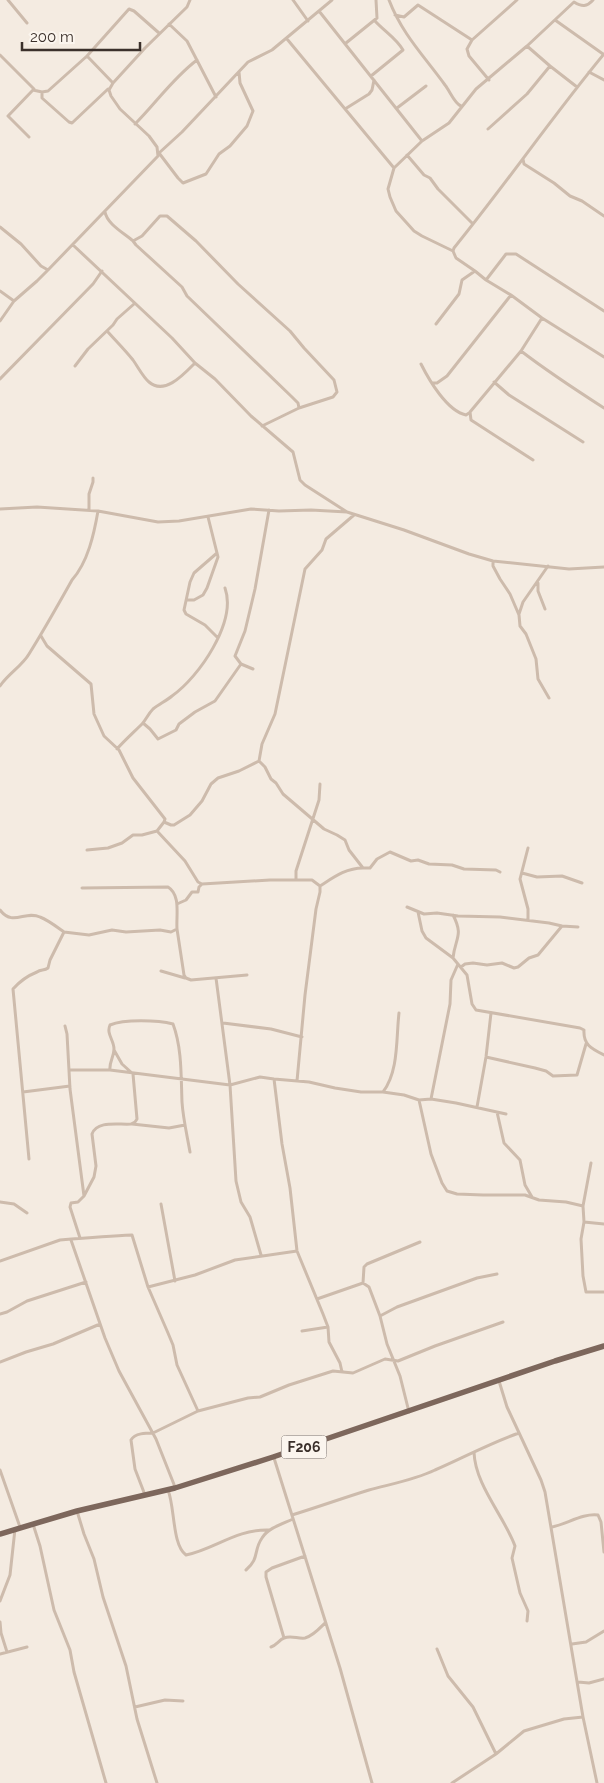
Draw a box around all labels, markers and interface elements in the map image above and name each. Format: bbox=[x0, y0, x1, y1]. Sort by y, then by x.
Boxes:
scale bar bbox=[22, 20, 140, 52]
text: 200 m bbox=[30, 28, 74, 46]
road number: F206 bbox=[282, 1435, 326, 1458]

